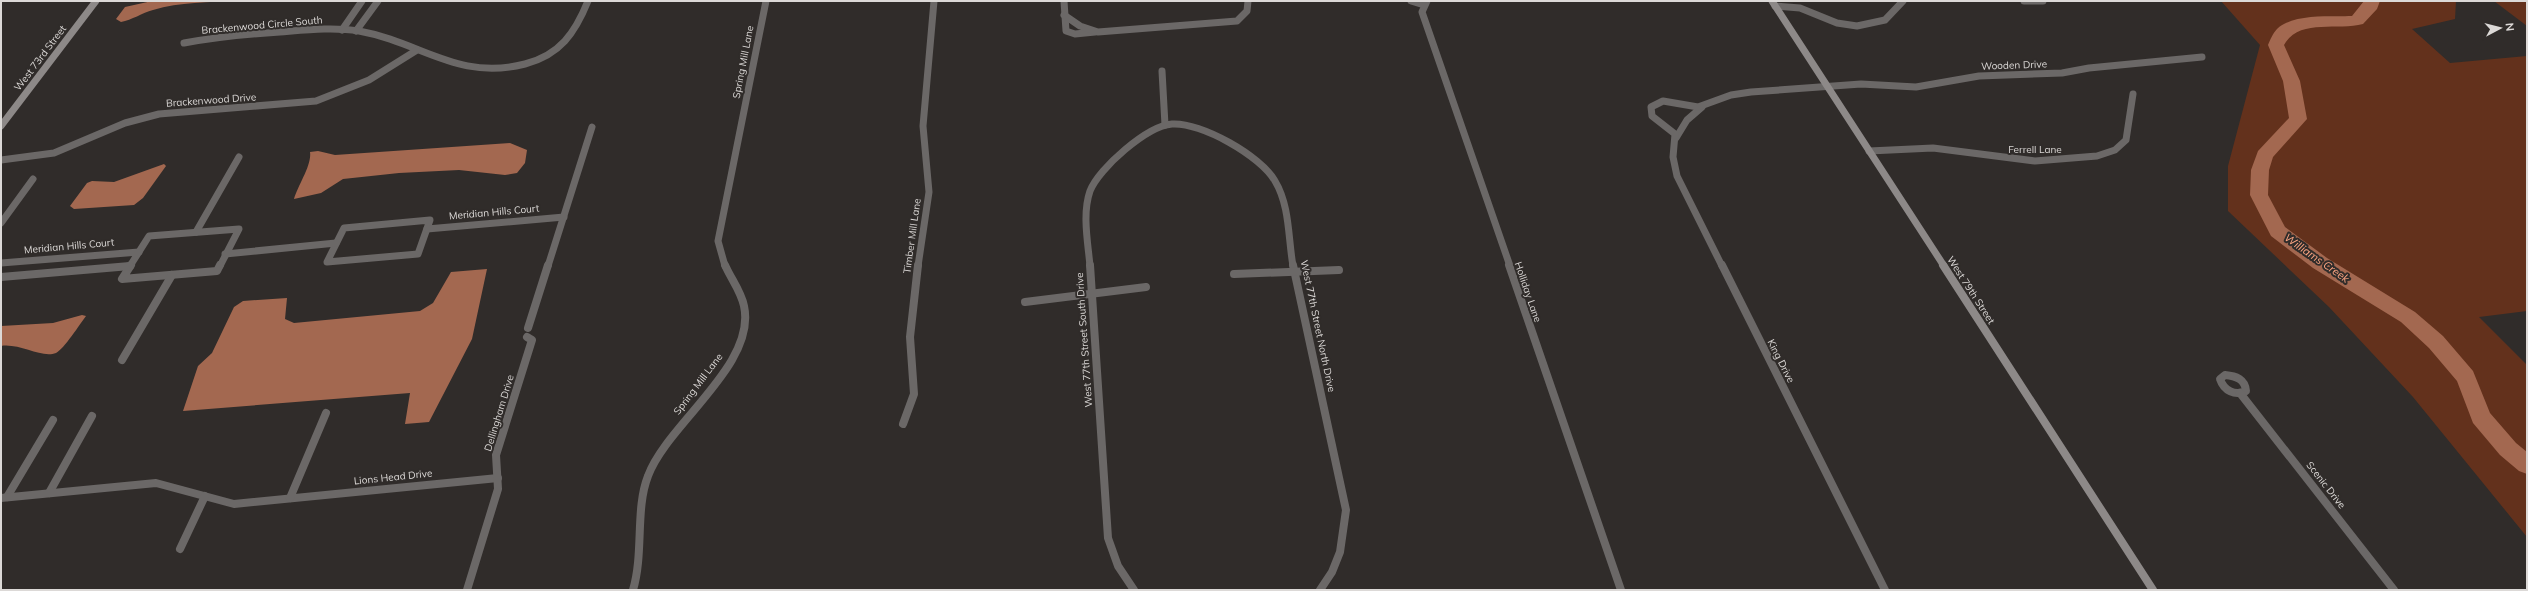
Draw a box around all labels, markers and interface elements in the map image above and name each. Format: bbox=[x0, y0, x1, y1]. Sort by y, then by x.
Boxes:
north arrow bbox=[2480, 8, 2520, 48]
street label: Brackenwood Circle South bbox=[201, 13, 323, 37]
street label: West 73rd Street bbox=[11, 22, 69, 93]
text: N bbox=[2502, 22, 2517, 32]
street label: Spring Mill Lane bbox=[730, 25, 756, 99]
street label: Wooden Drive bbox=[1981, 57, 2047, 73]
street label: Brackenwood Drive bbox=[165, 90, 257, 110]
street label: Ferrell Lane bbox=[2008, 143, 2062, 156]
street label: Timber Mill Lane bbox=[900, 197, 924, 275]
street label: Meridian Hills Court bbox=[448, 202, 540, 222]
water label: Williams Creek bbox=[2282, 230, 2353, 286]
street label: Meridian Hills Court bbox=[23, 236, 115, 256]
street label: West 79th Street bbox=[1944, 253, 1998, 327]
street label: West 77th Street North Drive bbox=[1298, 259, 1338, 393]
street label: Holliday Lane bbox=[1512, 260, 1544, 324]
street label: West 77th Street South Drive bbox=[1073, 272, 1095, 408]
street label: King Drive bbox=[1764, 337, 1798, 385]
street label: Spring Mill Lane bbox=[671, 351, 725, 417]
street label: Dellingham Drive bbox=[481, 373, 517, 453]
street label: Scenic Drive bbox=[2303, 459, 2349, 511]
street label: Lions Head Drive bbox=[353, 466, 433, 488]

